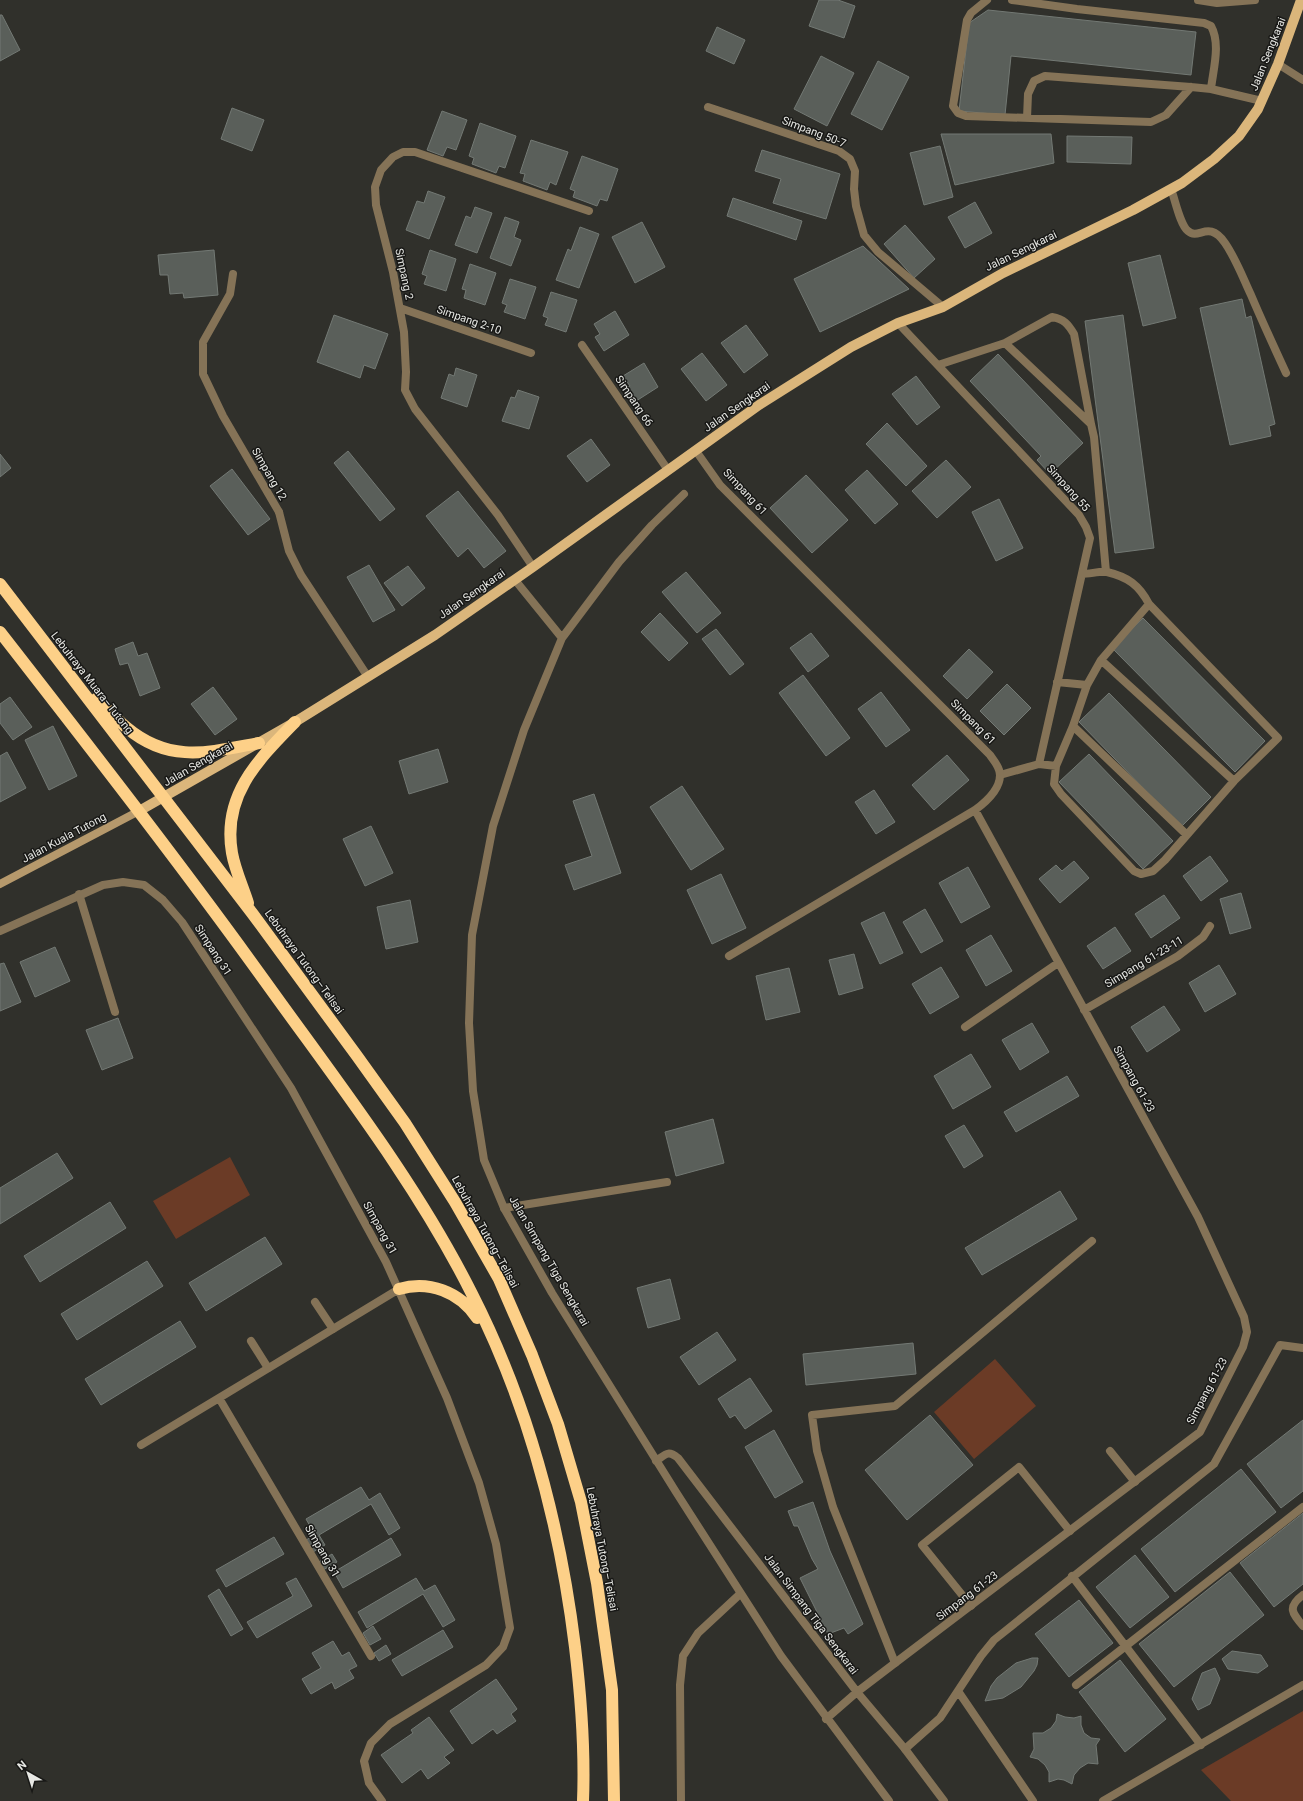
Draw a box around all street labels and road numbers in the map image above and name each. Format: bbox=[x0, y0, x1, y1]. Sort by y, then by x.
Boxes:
street label: Jalan Sengkarai bbox=[1247, 15, 1289, 93]
street label: Simpang 50-7 bbox=[780, 114, 848, 150]
street label: Jalan Sengkarai bbox=[983, 228, 1059, 274]
street label: Simpang 2 bbox=[392, 247, 416, 301]
street label: Simpang 2-10 bbox=[435, 303, 503, 337]
street label: Simpang 66 bbox=[612, 373, 656, 429]
street label: Jalan Sengkarai bbox=[701, 379, 773, 435]
street label: Simpang 12 bbox=[249, 445, 289, 503]
street label: Simpang 55 bbox=[1044, 462, 1092, 514]
street label: Simpang 61 bbox=[720, 466, 770, 518]
street label: Jalan Sengkarai bbox=[436, 566, 508, 622]
street label: Lebuhraya Muara–Tutong bbox=[48, 629, 136, 737]
street label: Simpang 61 bbox=[948, 697, 998, 747]
street label: Jalan Sengkarai bbox=[161, 739, 235, 789]
street label: Jalan Kuala Tutong bbox=[20, 810, 108, 866]
street label: Lebuhraya Tutong–Telisai bbox=[262, 907, 346, 1017]
street label: Simpang 31 bbox=[192, 922, 234, 978]
street label: Simpang 61-23-11 bbox=[1102, 933, 1186, 991]
street label: Simpang 61-23 bbox=[1110, 1044, 1158, 1114]
street label: Lebuhraya Tutong–Telisai bbox=[449, 1174, 521, 1290]
street label: Jalan Simpang Tiga Sengkarai bbox=[506, 1194, 592, 1328]
street label: Simpang 31 bbox=[360, 1199, 400, 1257]
street label: Simpang 61-23 bbox=[1184, 1355, 1230, 1427]
street label: Lebuhraya Tutong–Telisai bbox=[584, 1486, 620, 1612]
street label: Simpang 31 bbox=[302, 1522, 342, 1580]
street label: Jalan Simpang Tiga Sengkarai bbox=[761, 1551, 861, 1677]
street label: Simpang 61-23 bbox=[934, 1569, 1000, 1623]

